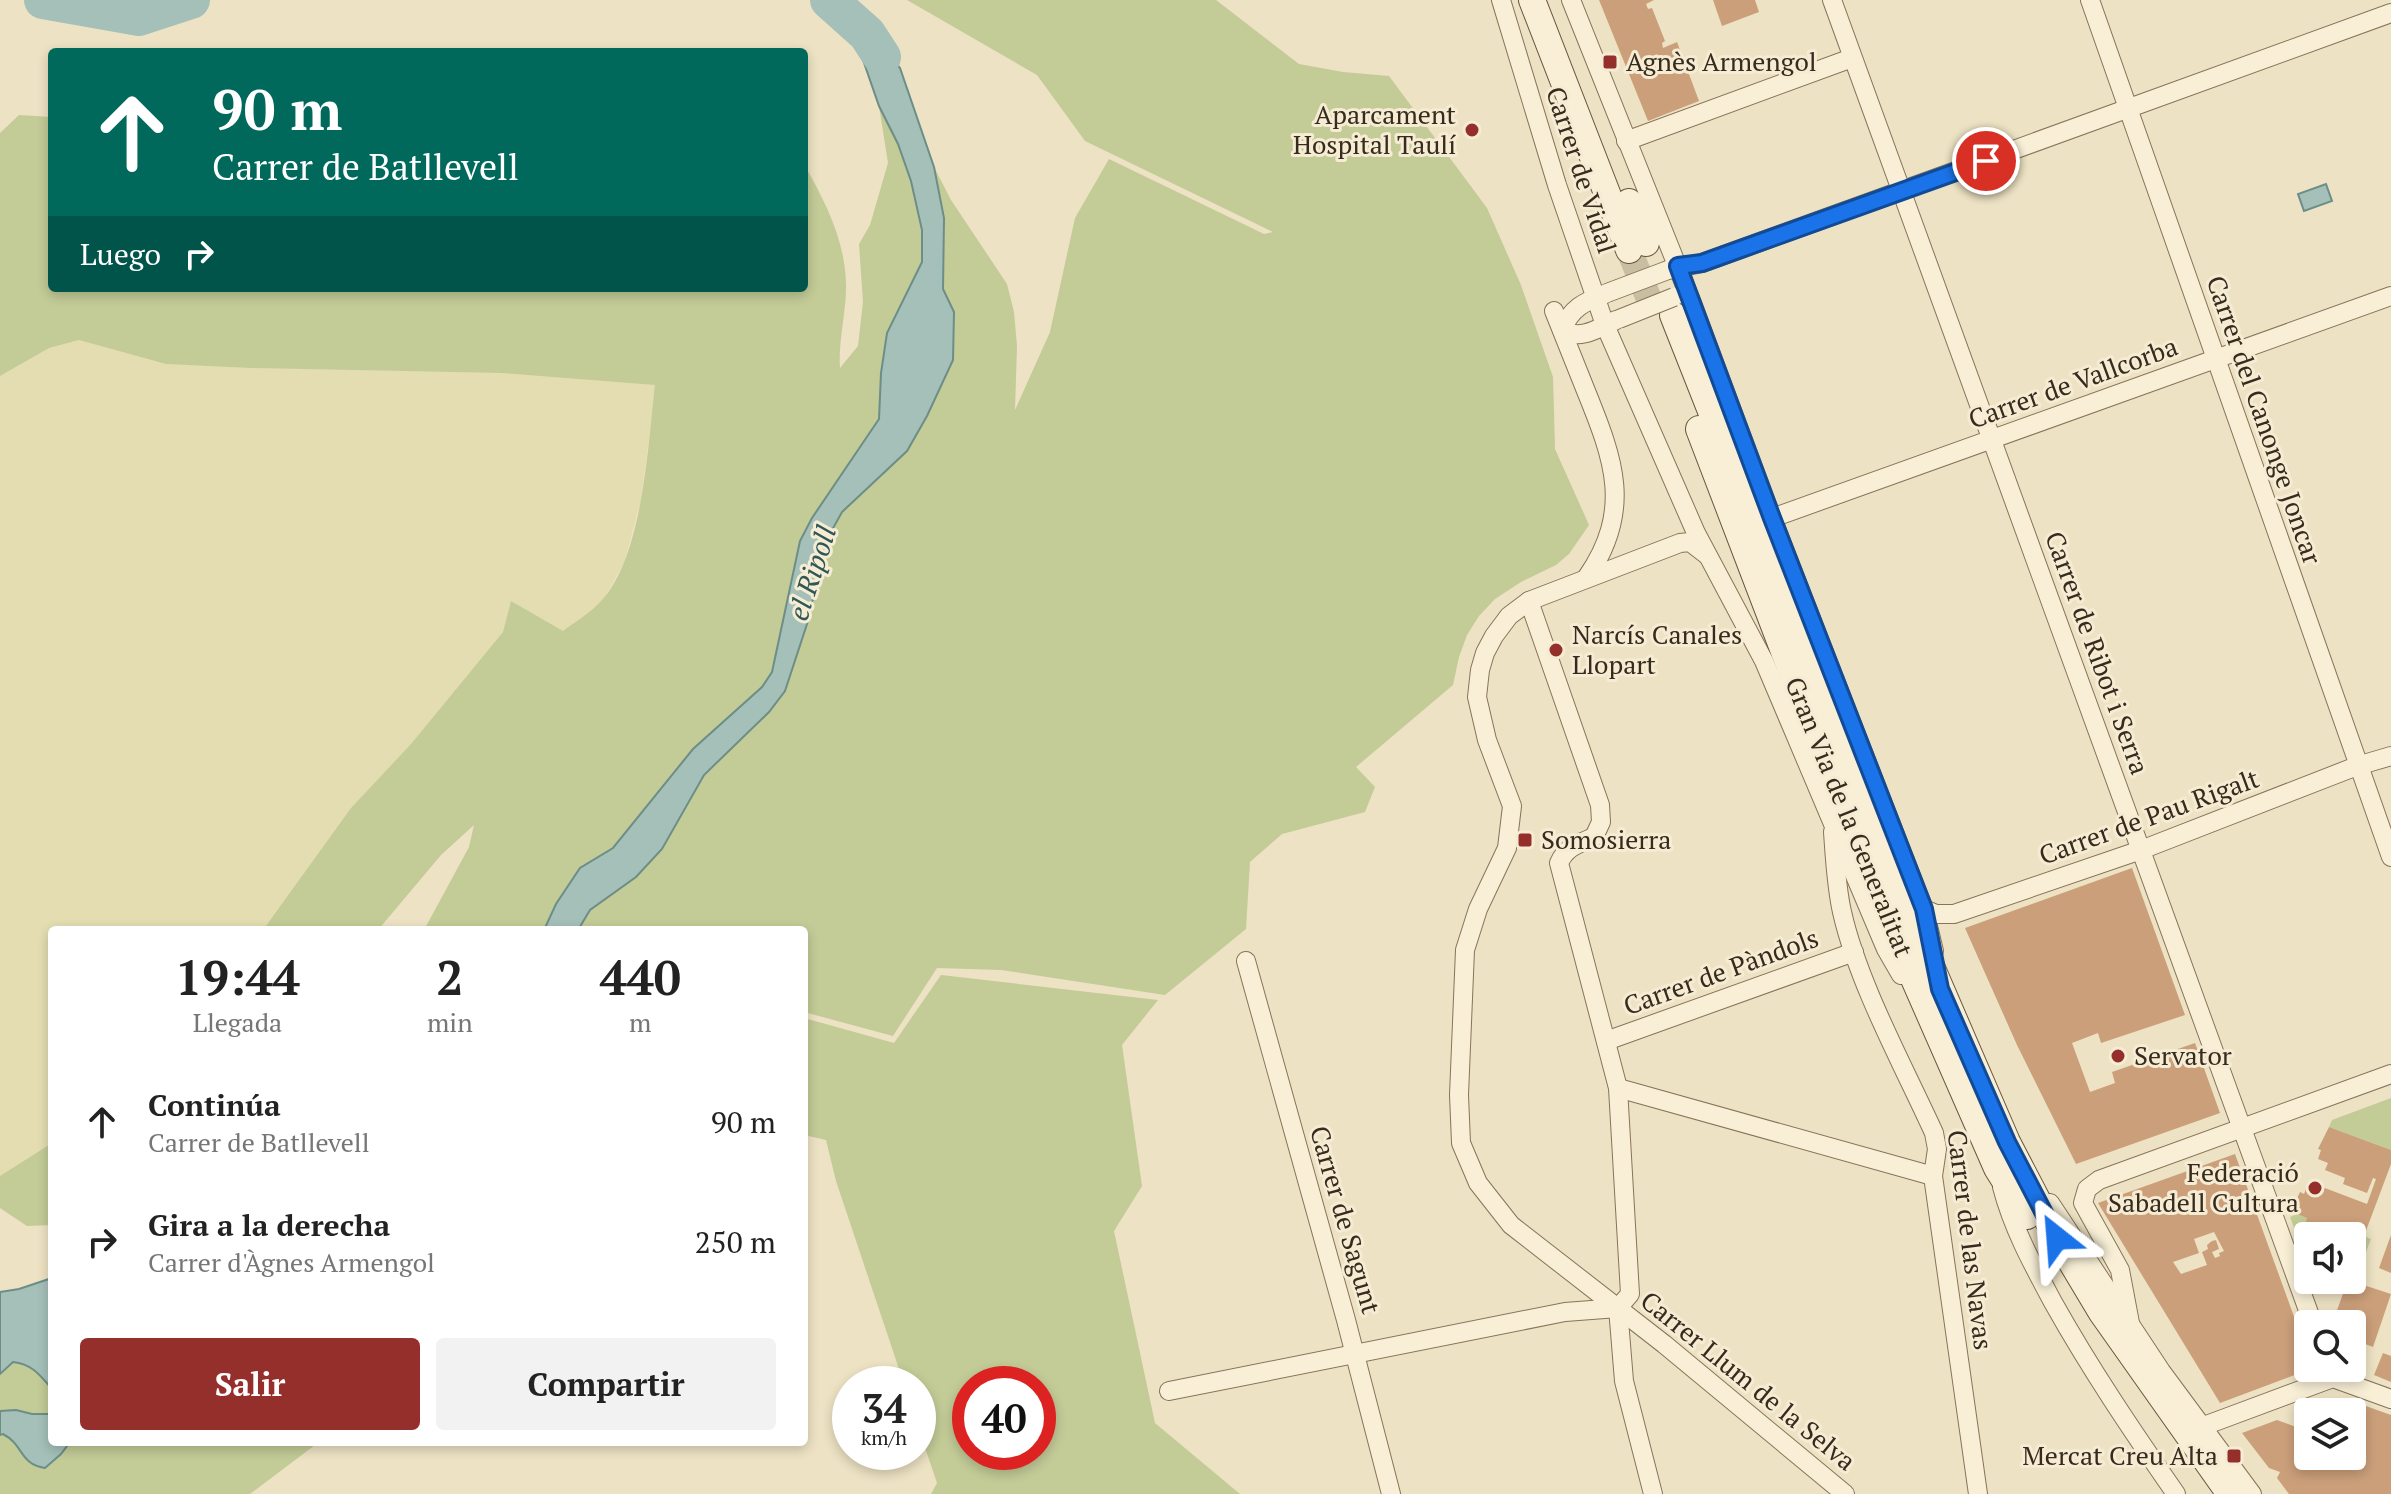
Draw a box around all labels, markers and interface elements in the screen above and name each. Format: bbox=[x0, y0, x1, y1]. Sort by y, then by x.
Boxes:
place label: Agnès Armengol bbox=[1626, 44, 1817, 78]
marker: Agnès Armengol bbox=[1601, 53, 1619, 71]
text: 90 m bbox=[212, 72, 342, 146]
icon: ahead bbox=[80, 80, 184, 184]
street label: Carrer de Vidal bbox=[1539, 82, 1625, 257]
place label: Aparcament Hospital Taulí bbox=[1293, 97, 1456, 161]
marker: Aparcament Hospital Taulí bbox=[1463, 121, 1481, 139]
pin bbox=[1952, 127, 2020, 195]
icon: arrive bbox=[1964, 139, 2008, 183]
text: Carrer de Batllevell bbox=[212, 143, 519, 190]
icon: right bbox=[177, 232, 221, 276]
text: Luego bbox=[80, 234, 161, 274]
street label: Carrer del Canonge Joncar bbox=[2200, 271, 2330, 568]
street label: Carrer de Vallcorba bbox=[1963, 328, 2182, 436]
water label: el Ripoll bbox=[779, 521, 844, 625]
street label: Carrer de Ribot i Serra bbox=[2038, 527, 2158, 779]
place label: Narcís Canales Llopart bbox=[1572, 617, 1742, 681]
marker: Narcís Canales Llopart bbox=[1547, 641, 1565, 659]
street label: Gran Via de la Generalitat bbox=[1778, 672, 1922, 962]
street label: Carrer de Pau Rigalt bbox=[2034, 760, 2264, 872]
place label: Somosierra bbox=[1541, 822, 1671, 856]
marker: Somosierra bbox=[1516, 831, 1534, 849]
street label: Carrer de Pàndols bbox=[1619, 920, 1823, 1022]
text: 19:44 bbox=[175, 945, 300, 1009]
text: 2 bbox=[436, 945, 463, 1009]
text: 440 bbox=[600, 945, 681, 1009]
text: Llegada bbox=[193, 1005, 282, 1039]
text: min bbox=[427, 1005, 473, 1039]
text: m bbox=[629, 1005, 652, 1039]
place label: Servator bbox=[2134, 1038, 2232, 1072]
marker: Servator bbox=[2109, 1047, 2127, 1065]
text: Continúa bbox=[148, 1085, 281, 1125]
icon: ahead bbox=[80, 1100, 124, 1144]
text: 90 m bbox=[711, 1102, 776, 1142]
street label: Carrer de Sagunt bbox=[1303, 1122, 1389, 1318]
text: Carrer de Batllevell bbox=[148, 1125, 370, 1159]
street label: Carrer de las Navas bbox=[1941, 1128, 2001, 1352]
place label: Federació Sabadell Cultura bbox=[2108, 1155, 2299, 1219]
marker: Federació Sabadell Cultura bbox=[2306, 1179, 2324, 1197]
position arrow bbox=[2015, 1196, 2099, 1280]
text: Gira a la derecha bbox=[148, 1205, 390, 1245]
icon: right bbox=[80, 1220, 124, 1264]
text: 250 m bbox=[695, 1222, 776, 1262]
map controls bbox=[2294, 1222, 2366, 1470]
button: sound bbox=[2294, 1222, 2366, 1294]
text: Carrer d'Àgnes Armengol bbox=[148, 1245, 435, 1279]
street label: Carrer Llum de la Selva bbox=[1634, 1283, 1863, 1478]
button: search bbox=[2294, 1310, 2366, 1382]
button: Salir bbox=[80, 1338, 420, 1430]
button: Compartir bbox=[436, 1338, 776, 1430]
speed limit sign: 40 bbox=[952, 1366, 1056, 1470]
text: 34 bbox=[861, 1381, 907, 1434]
button: layers bbox=[2294, 1398, 2366, 1470]
text: km/h bbox=[861, 1424, 907, 1451]
place label: Mercat Creu Alta bbox=[2022, 1438, 2218, 1472]
marker: Mercat Creu Alta bbox=[2225, 1447, 2243, 1465]

